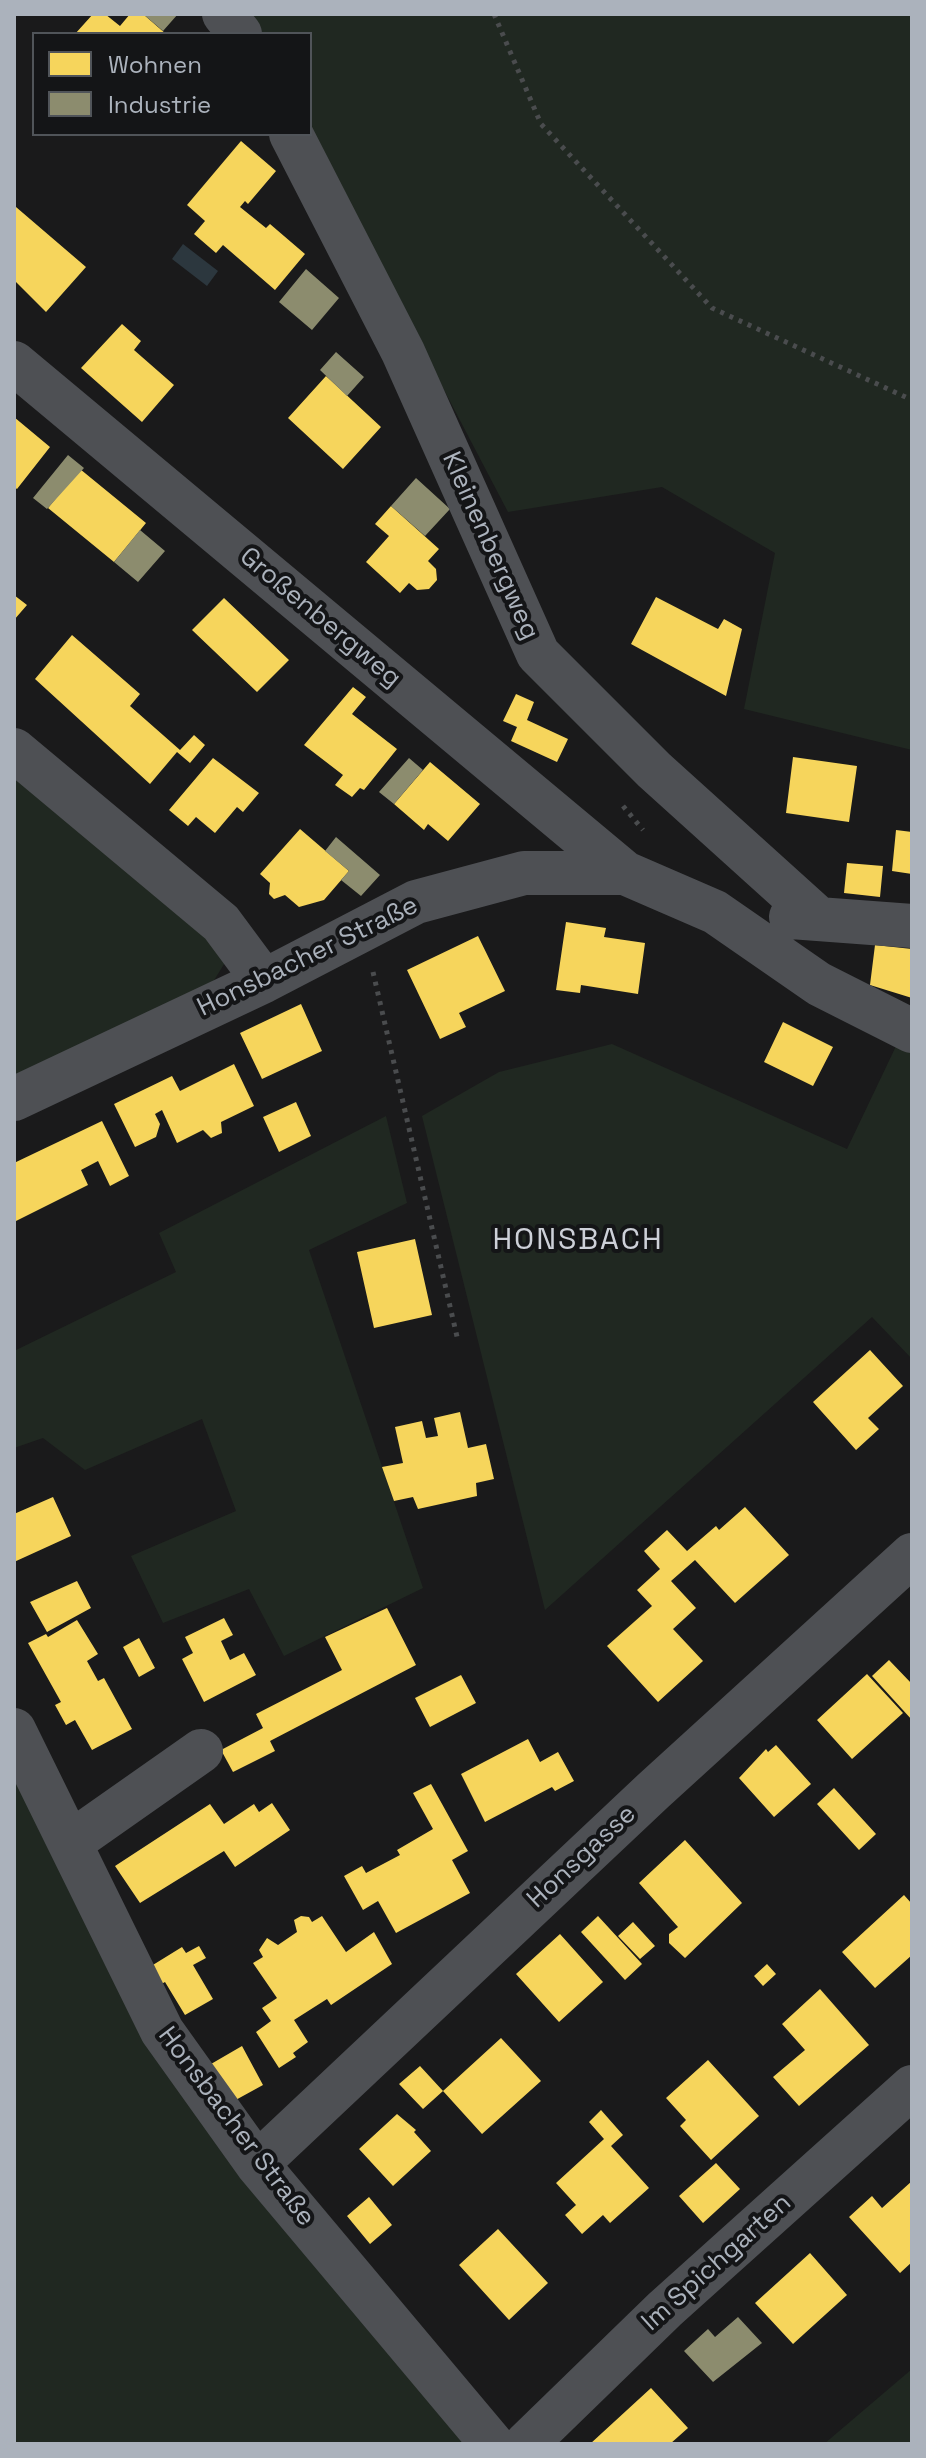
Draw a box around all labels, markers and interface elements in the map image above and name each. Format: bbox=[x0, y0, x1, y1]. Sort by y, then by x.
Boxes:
legend bbox=[32, 32, 312, 136]
text: Wohnen bbox=[108, 49, 202, 80]
text: Industrie bbox=[108, 89, 211, 120]
street label: Kleinenbergweg bbox=[435, 447, 545, 645]
street label: Großenbergweg bbox=[233, 541, 407, 695]
street label: Honsbacher Straße bbox=[193, 890, 423, 1024]
district label: HONSBACH bbox=[492, 1223, 664, 1259]
street label: Honsgasse bbox=[521, 1799, 643, 1915]
street label: Honsbacher Straße bbox=[151, 2021, 321, 2233]
street label: Im Spichgarten bbox=[636, 2188, 798, 2338]

